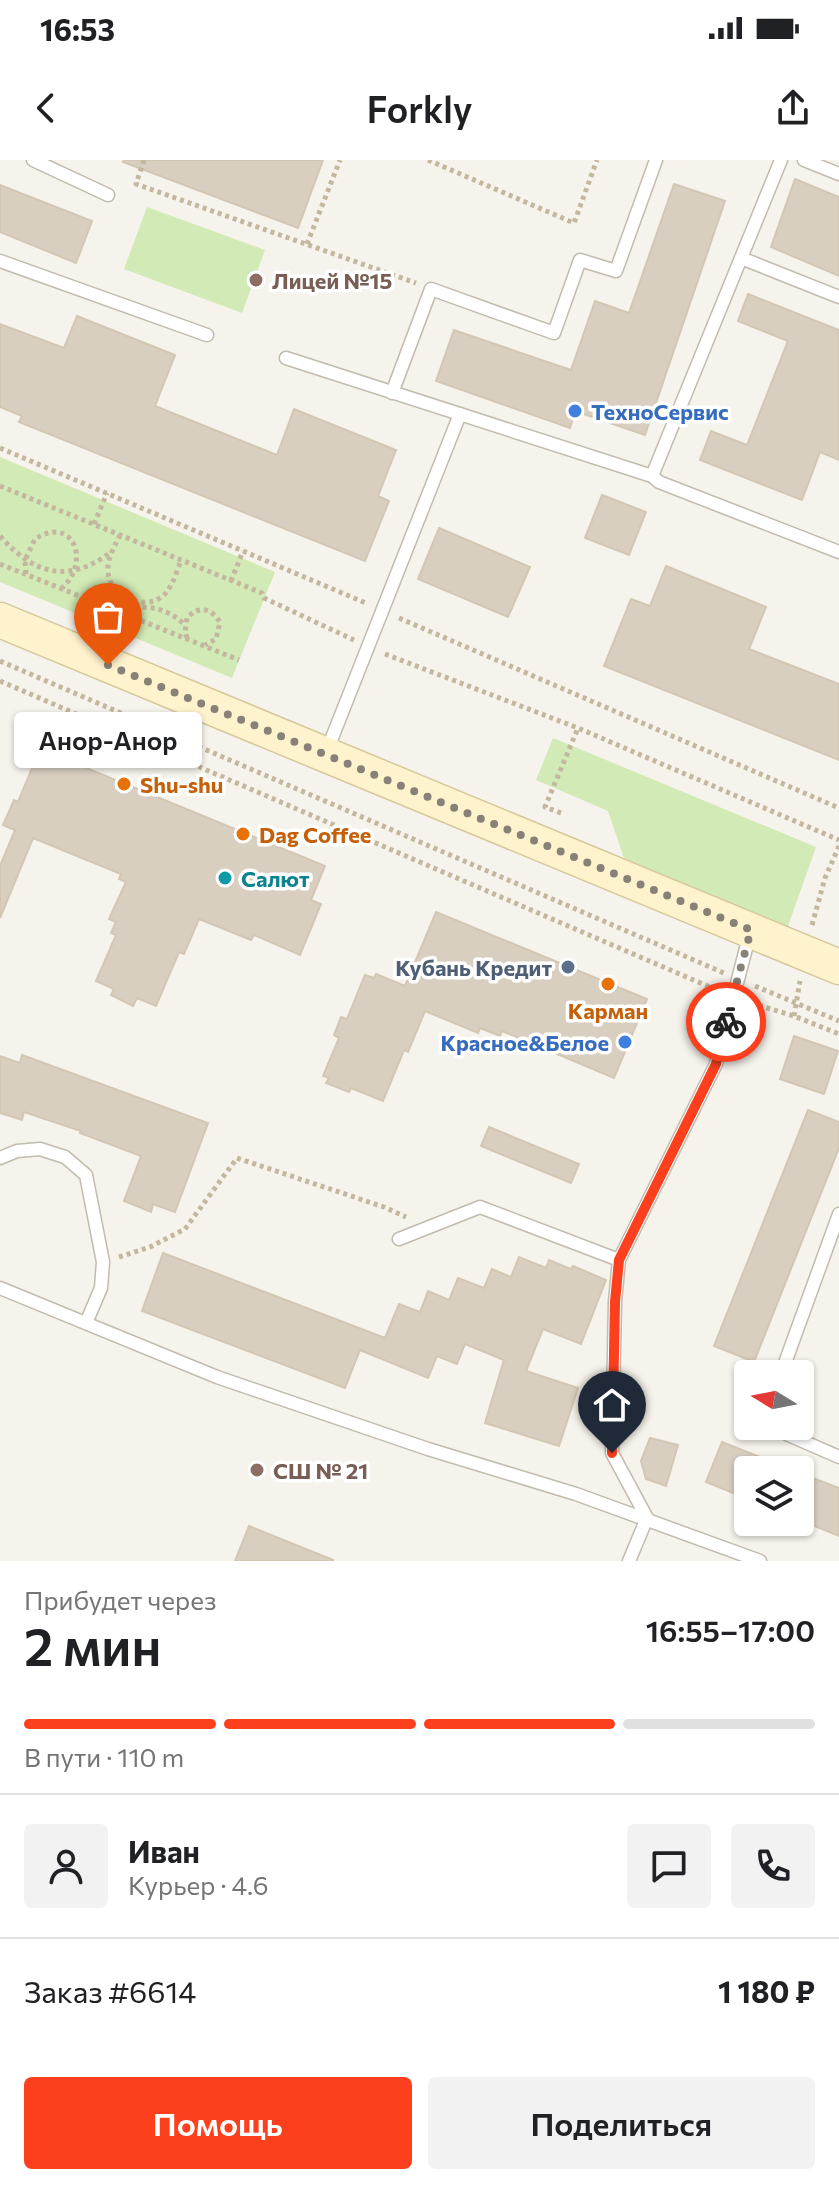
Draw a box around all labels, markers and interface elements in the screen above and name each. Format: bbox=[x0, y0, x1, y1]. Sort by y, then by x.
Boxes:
text: 16:53 bbox=[40, 10, 115, 47]
icon: back bbox=[24, 86, 68, 130]
text: Forkly bbox=[367, 86, 472, 130]
icon: share bbox=[771, 86, 815, 130]
place label: Лицей №15 bbox=[272, 267, 392, 294]
marker: Лицей №15 bbox=[247, 271, 265, 289]
place label: ТехноСервис bbox=[591, 398, 729, 425]
marker: ТехноСервис bbox=[566, 402, 584, 420]
pin bbox=[74, 583, 142, 665]
icon: bag bbox=[86, 595, 130, 639]
callout: Анор-Анор bbox=[14, 713, 202, 769]
text: Анор-Анор bbox=[39, 724, 177, 755]
place label: Shu-shu bbox=[140, 771, 223, 798]
marker: Shu-shu bbox=[115, 775, 133, 793]
place label: Dag Coffee bbox=[259, 821, 371, 848]
marker: Dag Coffee bbox=[234, 825, 252, 843]
place label: Салют bbox=[241, 865, 310, 892]
marker: Салют bbox=[216, 869, 234, 887]
place label: Кубань Кредит bbox=[395, 954, 552, 981]
marker: Кубань Кредит bbox=[559, 958, 577, 976]
marker: Карман bbox=[599, 975, 617, 993]
courier bbox=[686, 982, 766, 1062]
place label: Карман bbox=[568, 997, 648, 1024]
icon: bike bbox=[704, 1000, 748, 1044]
place label: Красное&Белое bbox=[441, 1029, 609, 1056]
marker: Красное&Белое bbox=[616, 1033, 634, 1051]
north arrow bbox=[734, 1360, 814, 1440]
map controls bbox=[734, 1360, 814, 1536]
pin bbox=[578, 1371, 646, 1453]
icon: home bbox=[590, 1383, 634, 1427]
button: layers bbox=[734, 1456, 814, 1536]
place label: СШ № 21 bbox=[273, 1457, 368, 1484]
marker: СШ № 21 bbox=[248, 1461, 266, 1479]
text: Прибудет через bbox=[24, 1584, 217, 1615]
text: 16:55–17:00 bbox=[646, 1611, 815, 1648]
text: 2 мин bbox=[24, 1613, 161, 1677]
text: В пути · 110 m bbox=[24, 1741, 184, 1772]
button: person bbox=[24, 1824, 108, 1908]
button: chat bbox=[627, 1824, 711, 1908]
button: phone bbox=[731, 1824, 815, 1908]
text: Иван bbox=[128, 1832, 200, 1869]
text: Курьер · 4.6 bbox=[128, 1869, 268, 1900]
text: Заказ #6614 bbox=[24, 1972, 196, 2009]
text: 1 180 ₽ bbox=[718, 1972, 815, 2009]
button: Помощь bbox=[24, 2077, 412, 2169]
button: Поделиться bbox=[428, 2077, 815, 2169]

